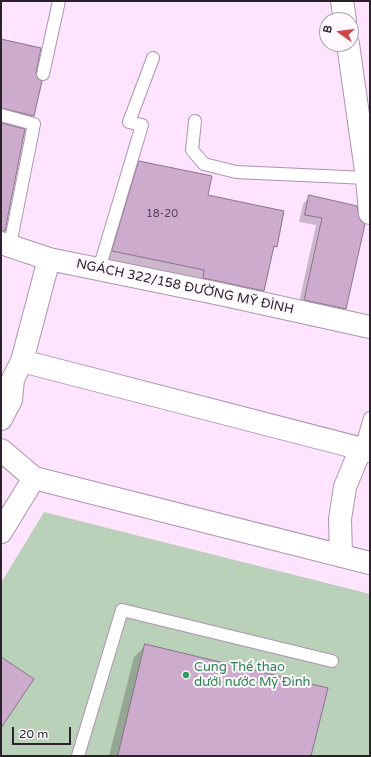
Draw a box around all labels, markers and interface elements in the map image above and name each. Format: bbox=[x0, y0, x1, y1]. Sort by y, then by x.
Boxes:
north arrow bbox=[319, 12, 359, 52]
text: B bbox=[321, 24, 335, 34]
house number: 18-20 bbox=[146, 207, 178, 221]
street label: NGÁCH 322/158 ĐƯỜNG MỸ ĐÌNH bbox=[75, 256, 295, 318]
place label: Cung Thể thao dưới nước Mỹ Đình bbox=[194, 660, 310, 691]
marker: Cung Thể thao dưới nước Mỹ Đình bbox=[181, 670, 191, 680]
scale bar bbox=[14, 719, 73, 745]
text: 20 m bbox=[19, 727, 48, 741]

